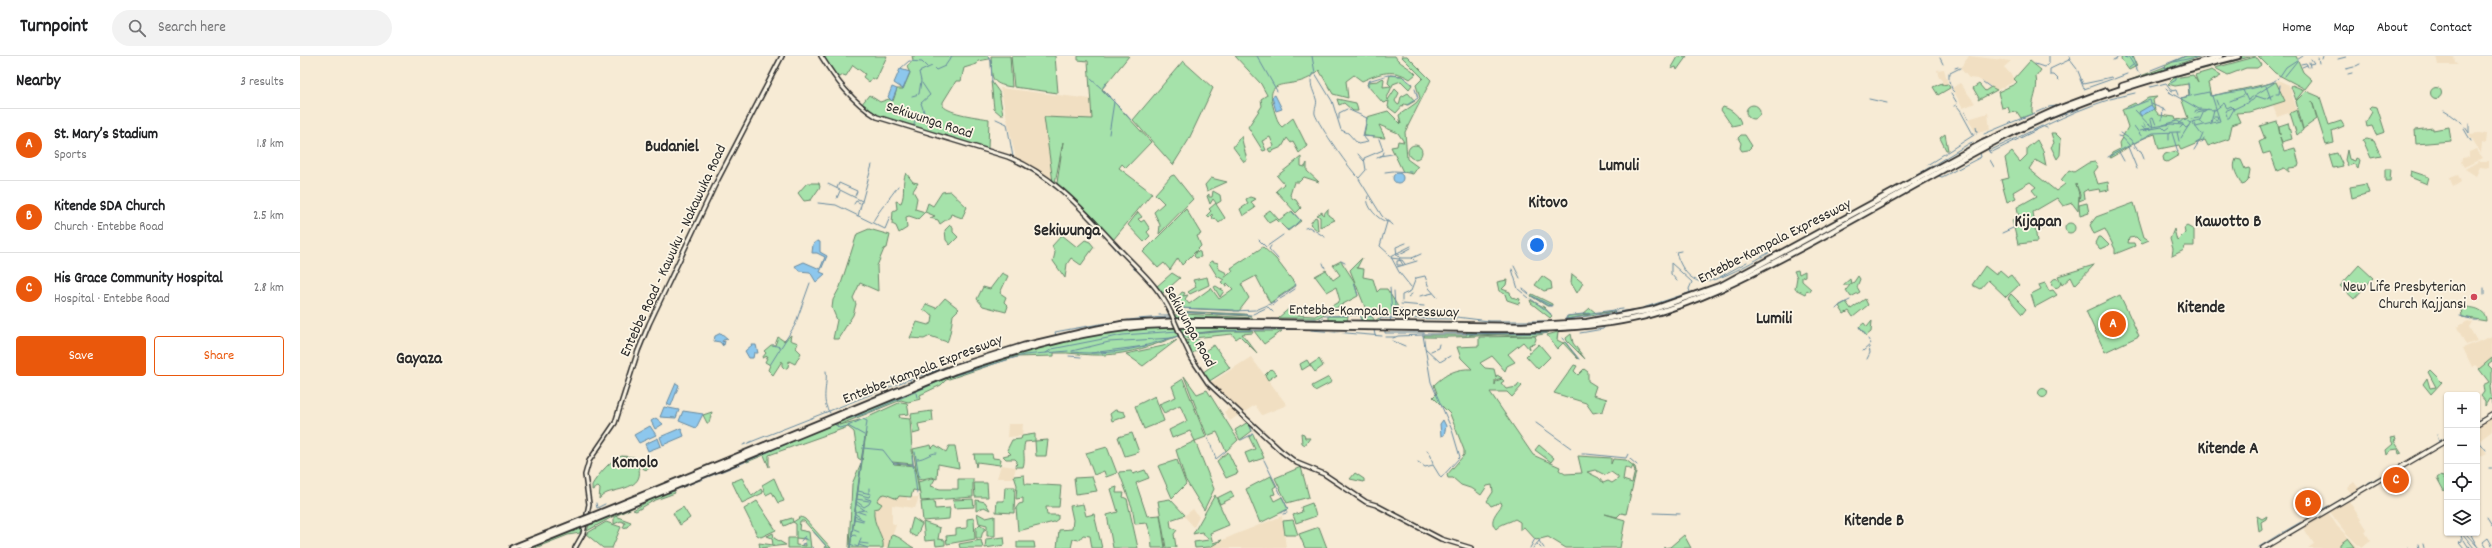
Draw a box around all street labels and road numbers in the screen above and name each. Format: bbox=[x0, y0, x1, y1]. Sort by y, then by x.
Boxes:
street label: Sekiwunga Road bbox=[883, 97, 975, 145]
street label: Entebbe Road - Kawuku - Nakawuka Road bbox=[615, 141, 733, 361]
street label: Entebbe-Kampala Expressway bbox=[1694, 193, 1856, 290]
street label: Sekiwunga Road bbox=[1157, 282, 1221, 372]
street label: Entebbe-Kampala Expressway bbox=[1289, 300, 1460, 324]
street label: Entebbe-Kampala Expressway bbox=[840, 329, 1007, 411]

